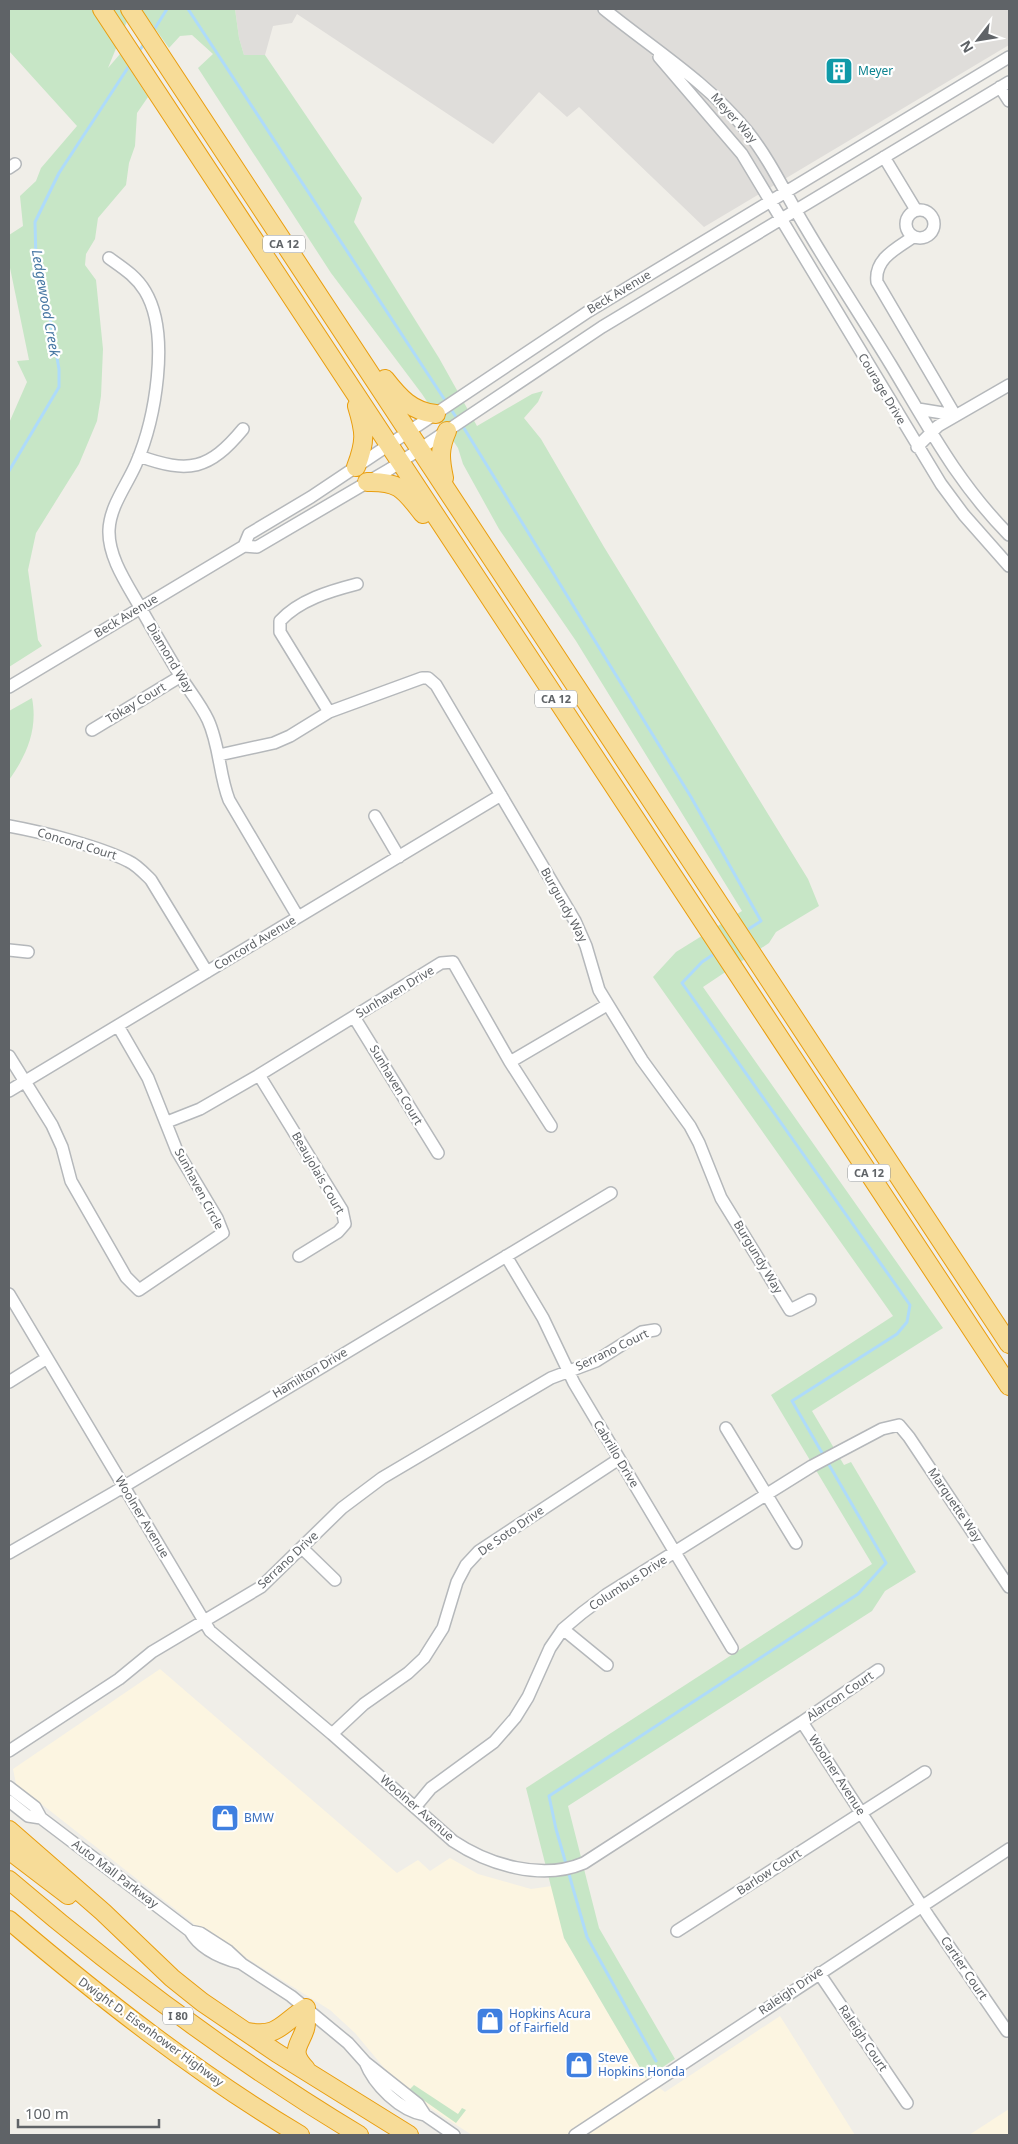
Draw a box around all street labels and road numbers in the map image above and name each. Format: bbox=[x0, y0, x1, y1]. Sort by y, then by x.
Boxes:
street label: Meyer Way bbox=[707, 89, 762, 147]
road number: CA 12 bbox=[263, 235, 305, 252]
street label: Beck Avenue bbox=[584, 266, 654, 317]
street label: Courage Drive bbox=[854, 350, 911, 428]
street label: Beck Avenue bbox=[91, 590, 161, 641]
street label: Diamond Way bbox=[143, 620, 198, 697]
street label: Tokay Court bbox=[103, 678, 169, 727]
road number: CA 12 bbox=[535, 691, 577, 708]
street label: Concord Court bbox=[35, 823, 119, 864]
street label: Burgundy Way bbox=[537, 864, 592, 946]
street label: Concord Avenue bbox=[211, 911, 299, 974]
street label: Sunhaven Drive bbox=[352, 961, 437, 1022]
street label: Sunhaven Court bbox=[366, 1042, 427, 1128]
street label: Beaujolais Court bbox=[288, 1128, 349, 1218]
street label: Sunhaven Circle bbox=[171, 1145, 228, 1233]
road number: CA 12 bbox=[848, 1164, 890, 1182]
street label: Burgundy Way bbox=[730, 1217, 787, 1297]
street label: Serrano Court bbox=[573, 1324, 652, 1375]
street label: Hamilton Drive bbox=[269, 1343, 351, 1402]
street label: Cabrillo Drive bbox=[590, 1417, 643, 1491]
street label: Marquette Way bbox=[924, 1464, 987, 1546]
street label: Woolner Avenue bbox=[111, 1473, 174, 1561]
street label: De Soto Drive bbox=[474, 1501, 547, 1560]
street label: Serrano Drive bbox=[254, 1527, 322, 1592]
street label: Columbus Drive bbox=[585, 1551, 670, 1614]
street label: Alarcon Court bbox=[803, 1667, 877, 1724]
street label: Woolner Avenue bbox=[805, 1731, 870, 1819]
street label: Woolner Avenue bbox=[377, 1771, 458, 1845]
street label: Auto Mall Parkway bbox=[69, 1835, 163, 1912]
street label: Barlow Court bbox=[733, 1844, 805, 1899]
street label: Cartier Court bbox=[937, 1933, 992, 2003]
street label: Raleigh Drive bbox=[755, 1963, 827, 2019]
street label: Dwight D. Eisenhower Highway bbox=[75, 1973, 228, 2091]
street label: Raleigh Court bbox=[835, 2001, 892, 2075]
road number: I 80 bbox=[163, 2008, 193, 2024]

